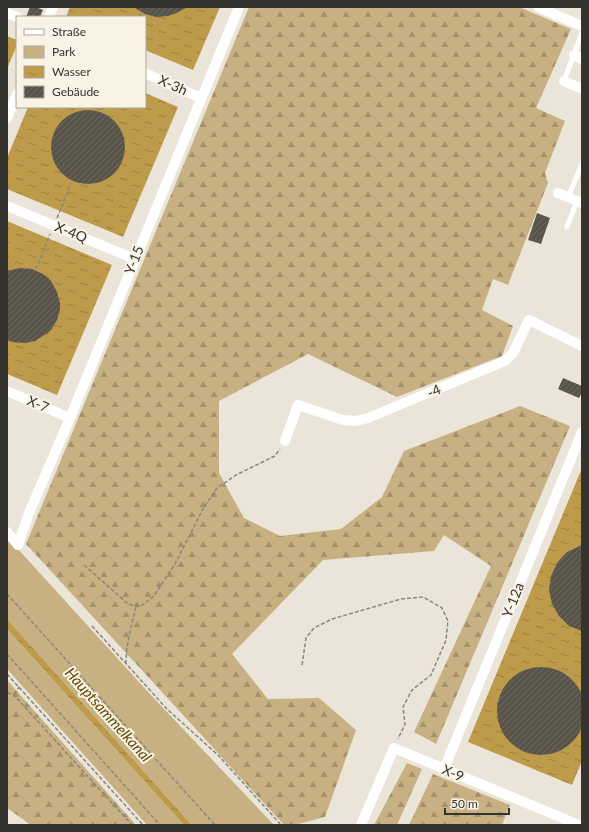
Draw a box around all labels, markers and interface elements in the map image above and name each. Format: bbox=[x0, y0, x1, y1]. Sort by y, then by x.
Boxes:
legend bbox=[16, 16, 146, 108]
text: Straße bbox=[52, 24, 86, 39]
text: Park bbox=[52, 44, 76, 59]
text: Wasser bbox=[52, 64, 91, 79]
street label: X-3h bbox=[156, 71, 190, 98]
text: Gebäude bbox=[52, 84, 99, 99]
street label: X-4Q bbox=[53, 217, 91, 246]
street label: Y-15 bbox=[120, 243, 147, 277]
street label: -4 bbox=[424, 380, 443, 401]
street label: X-7 bbox=[25, 391, 52, 416]
street label: Y-12a bbox=[498, 580, 527, 620]
water label: Hauptsammelkanal bbox=[62, 664, 156, 766]
street label: X-9 bbox=[440, 760, 467, 785]
scale bar bbox=[445, 790, 509, 816]
text: 50 m bbox=[451, 796, 478, 811]

